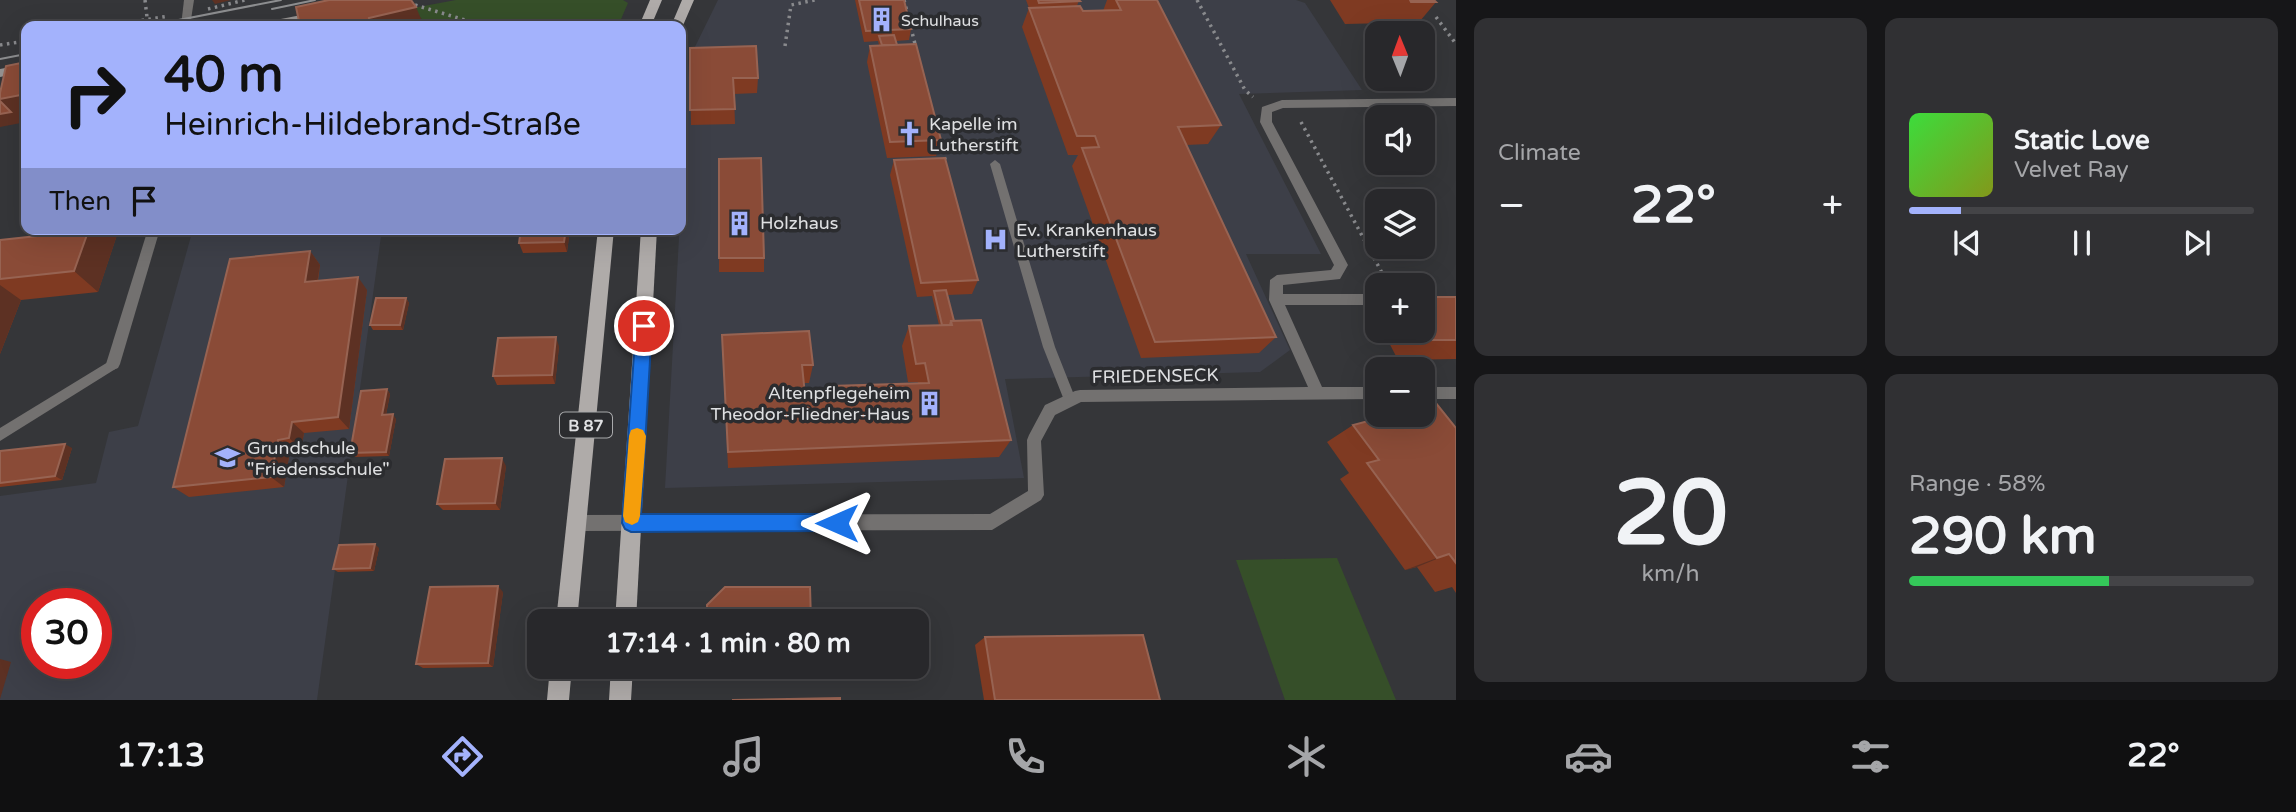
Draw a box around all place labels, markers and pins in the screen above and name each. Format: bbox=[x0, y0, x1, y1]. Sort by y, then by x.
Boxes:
building icon: Schulhaus bbox=[867, 6, 895, 34]
place label: Schulhaus bbox=[901, 11, 979, 31]
place label: Kapelle im Lutherstift bbox=[929, 113, 1019, 156]
church icon: Kapelle im Lutherstift bbox=[895, 120, 923, 148]
building icon: Holzhaus bbox=[726, 209, 754, 237]
place label: Holzhaus bbox=[760, 212, 838, 234]
place label: Ev. Krankenhaus Lutherstift bbox=[1016, 219, 1157, 262]
hospital icon: Ev. Krankenhaus Lutherstift bbox=[982, 226, 1010, 254]
pin bbox=[614, 296, 674, 356]
place label: Altenpflegeheim Theodor-Fliedner-Haus bbox=[711, 382, 910, 425]
building icon: Altenpflegeheim Theodor-Fliedner-Haus bbox=[916, 389, 944, 417]
place label: Grundschule "Friedensschule" bbox=[247, 437, 390, 480]
school or university icon: Grundschule "Friedensschule" bbox=[213, 444, 241, 472]

